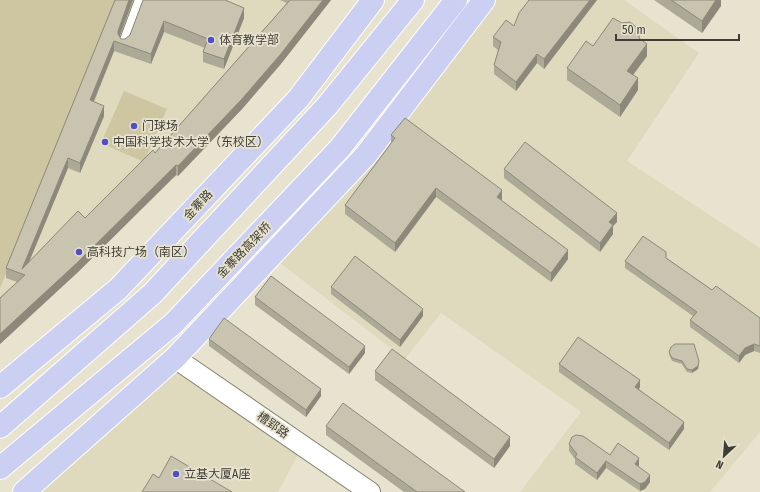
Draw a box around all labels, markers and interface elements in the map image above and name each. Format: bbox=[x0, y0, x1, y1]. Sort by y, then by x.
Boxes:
scale bar bbox=[616, 16, 739, 42]
text: 50 m bbox=[622, 23, 646, 37]
place label: 体育教学部 bbox=[219, 33, 279, 47]
marker: 体育教学部 bbox=[206, 35, 216, 45]
place label: 门球场 bbox=[142, 119, 178, 133]
marker: 门球场 bbox=[129, 121, 139, 131]
place label: 中国科学技术大学（东校区） bbox=[113, 135, 269, 149]
marker: 中国科学技术大学（东校区） bbox=[100, 137, 110, 147]
street label: 金寨路 bbox=[181, 187, 215, 223]
street label: 金寨路高架桥 bbox=[214, 219, 274, 281]
place label: 高科技广场（南区） bbox=[87, 245, 195, 259]
marker: 高科技广场（南区） bbox=[74, 247, 84, 257]
street label: 槽郢路 bbox=[254, 409, 292, 441]
north arrow bbox=[704, 436, 744, 476]
text: N bbox=[714, 457, 726, 472]
place label: 立基大厦A座 bbox=[184, 467, 250, 481]
marker: 立基大厦A座 bbox=[171, 469, 181, 479]

